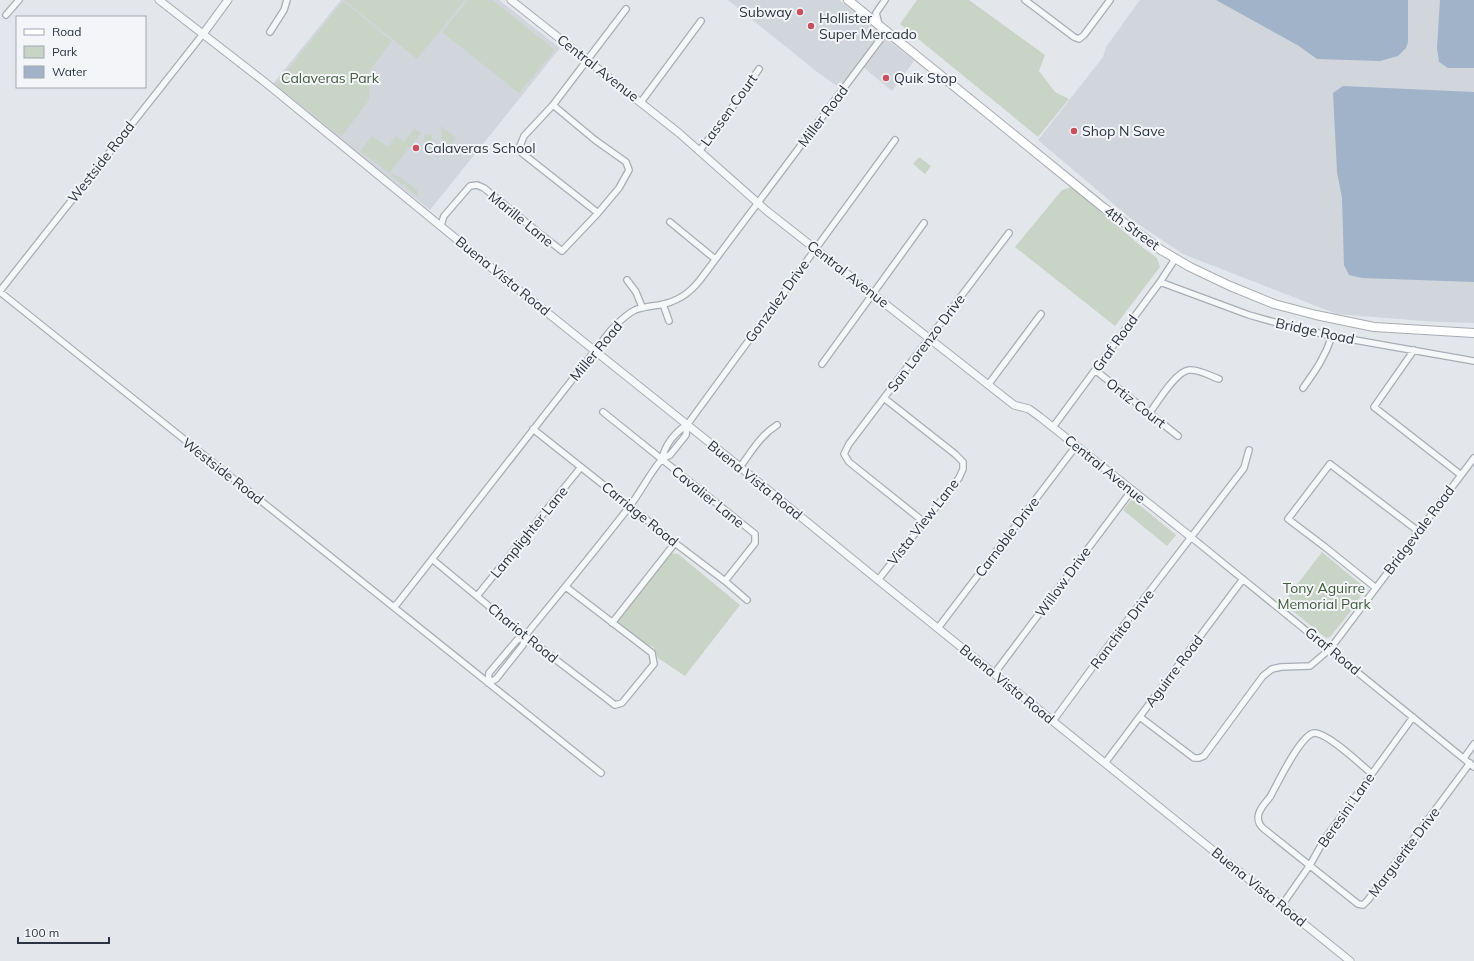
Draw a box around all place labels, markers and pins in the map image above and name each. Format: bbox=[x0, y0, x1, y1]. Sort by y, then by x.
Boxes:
place label: Subway bbox=[739, 3, 793, 21]
marker: Subway bbox=[795, 7, 805, 17]
place label: Hollister Super Mercado bbox=[819, 9, 917, 43]
marker: Hollister Super Mercado bbox=[806, 21, 816, 31]
place label: Quik Stop bbox=[894, 69, 957, 87]
marker: Quik Stop bbox=[881, 73, 891, 83]
place label: Shop N Save bbox=[1082, 122, 1165, 140]
marker: Shop N Save bbox=[1069, 126, 1079, 136]
place label: Calaveras School bbox=[424, 139, 536, 157]
marker: Calaveras School bbox=[411, 143, 421, 153]

